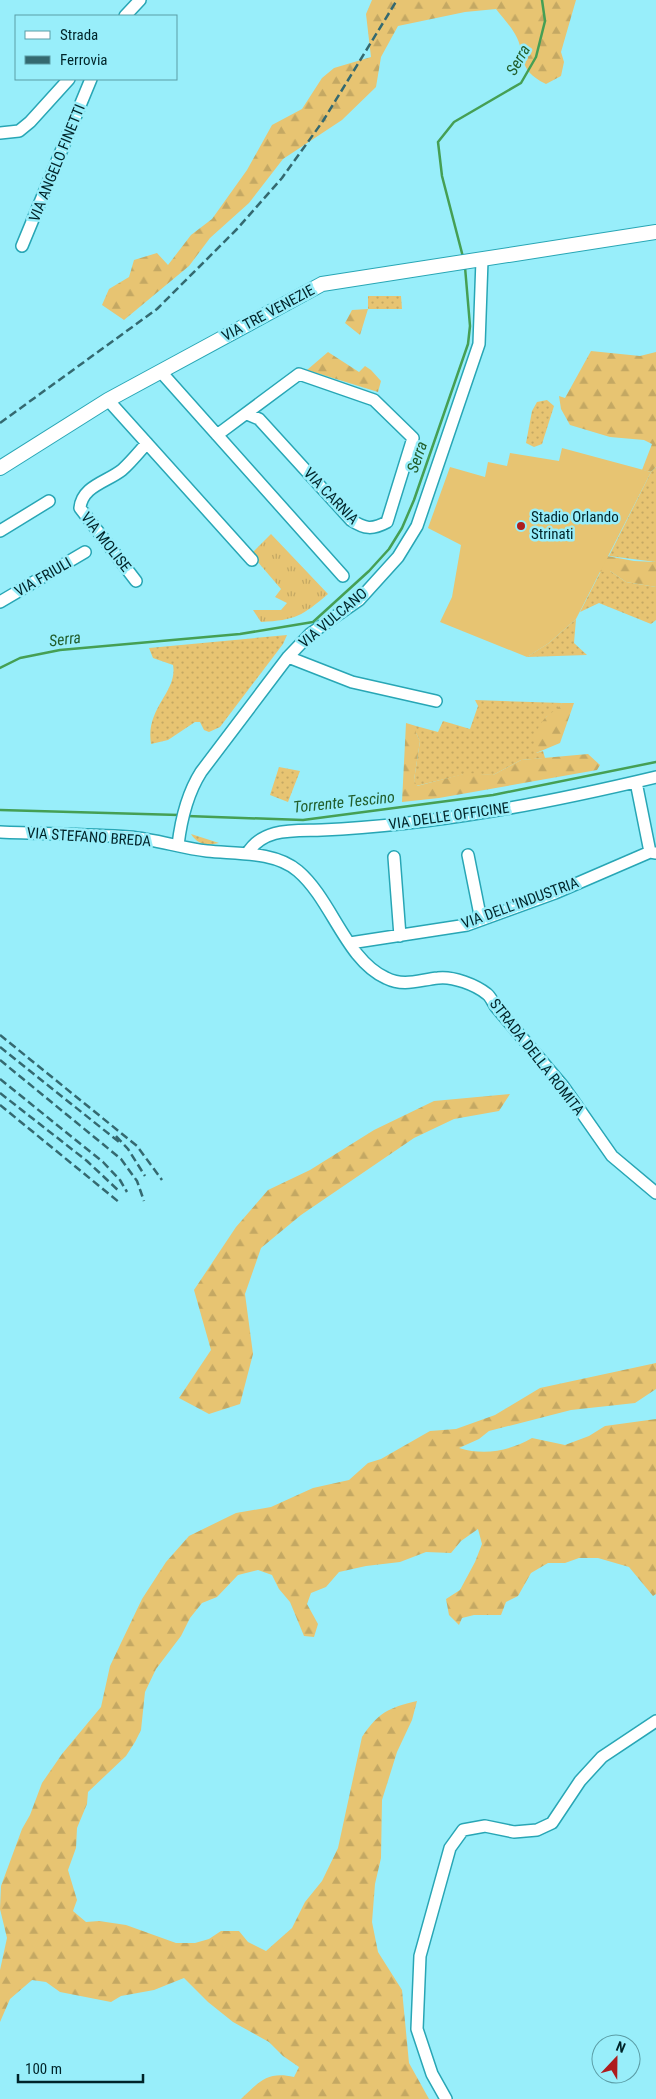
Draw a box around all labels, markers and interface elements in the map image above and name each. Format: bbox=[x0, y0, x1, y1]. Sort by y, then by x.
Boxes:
legend bbox=[15, 15, 178, 80]
text: Strada bbox=[60, 26, 98, 44]
water label: Serra bbox=[502, 41, 534, 79]
text: Ferrovia bbox=[60, 51, 108, 69]
street label: VIA ANGELO FINETTI bbox=[25, 102, 89, 224]
street label: VIA TRE VENEZIE bbox=[219, 281, 317, 345]
water label: Serra bbox=[403, 439, 431, 475]
street label: VIA CARNIA bbox=[300, 464, 362, 528]
place label: Stadio Orlando Strinati bbox=[531, 508, 619, 543]
street label: VIA MOLISE bbox=[77, 509, 135, 575]
marker: Stadio Orlando Strinati bbox=[515, 520, 527, 532]
street label: VIA FRIULI bbox=[11, 554, 75, 600]
street label: VIA VULCANO bbox=[295, 584, 371, 652]
water label: Serra bbox=[48, 628, 82, 650]
water label: Torrente Tescino bbox=[292, 787, 396, 817]
street label: VIA DELLE OFFICINE bbox=[387, 799, 511, 833]
street label: VIA STEFANO BREDA bbox=[26, 824, 152, 850]
street label: VIA DELL'INDUSTRIA bbox=[459, 873, 581, 933]
street label: STRADA DELLA ROMITA bbox=[486, 995, 588, 1119]
north arrow bbox=[591, 2034, 641, 2084]
text: N bbox=[614, 2038, 628, 2056]
scale bar bbox=[18, 2052, 142, 2084]
text: 100 m bbox=[25, 2060, 62, 2078]

